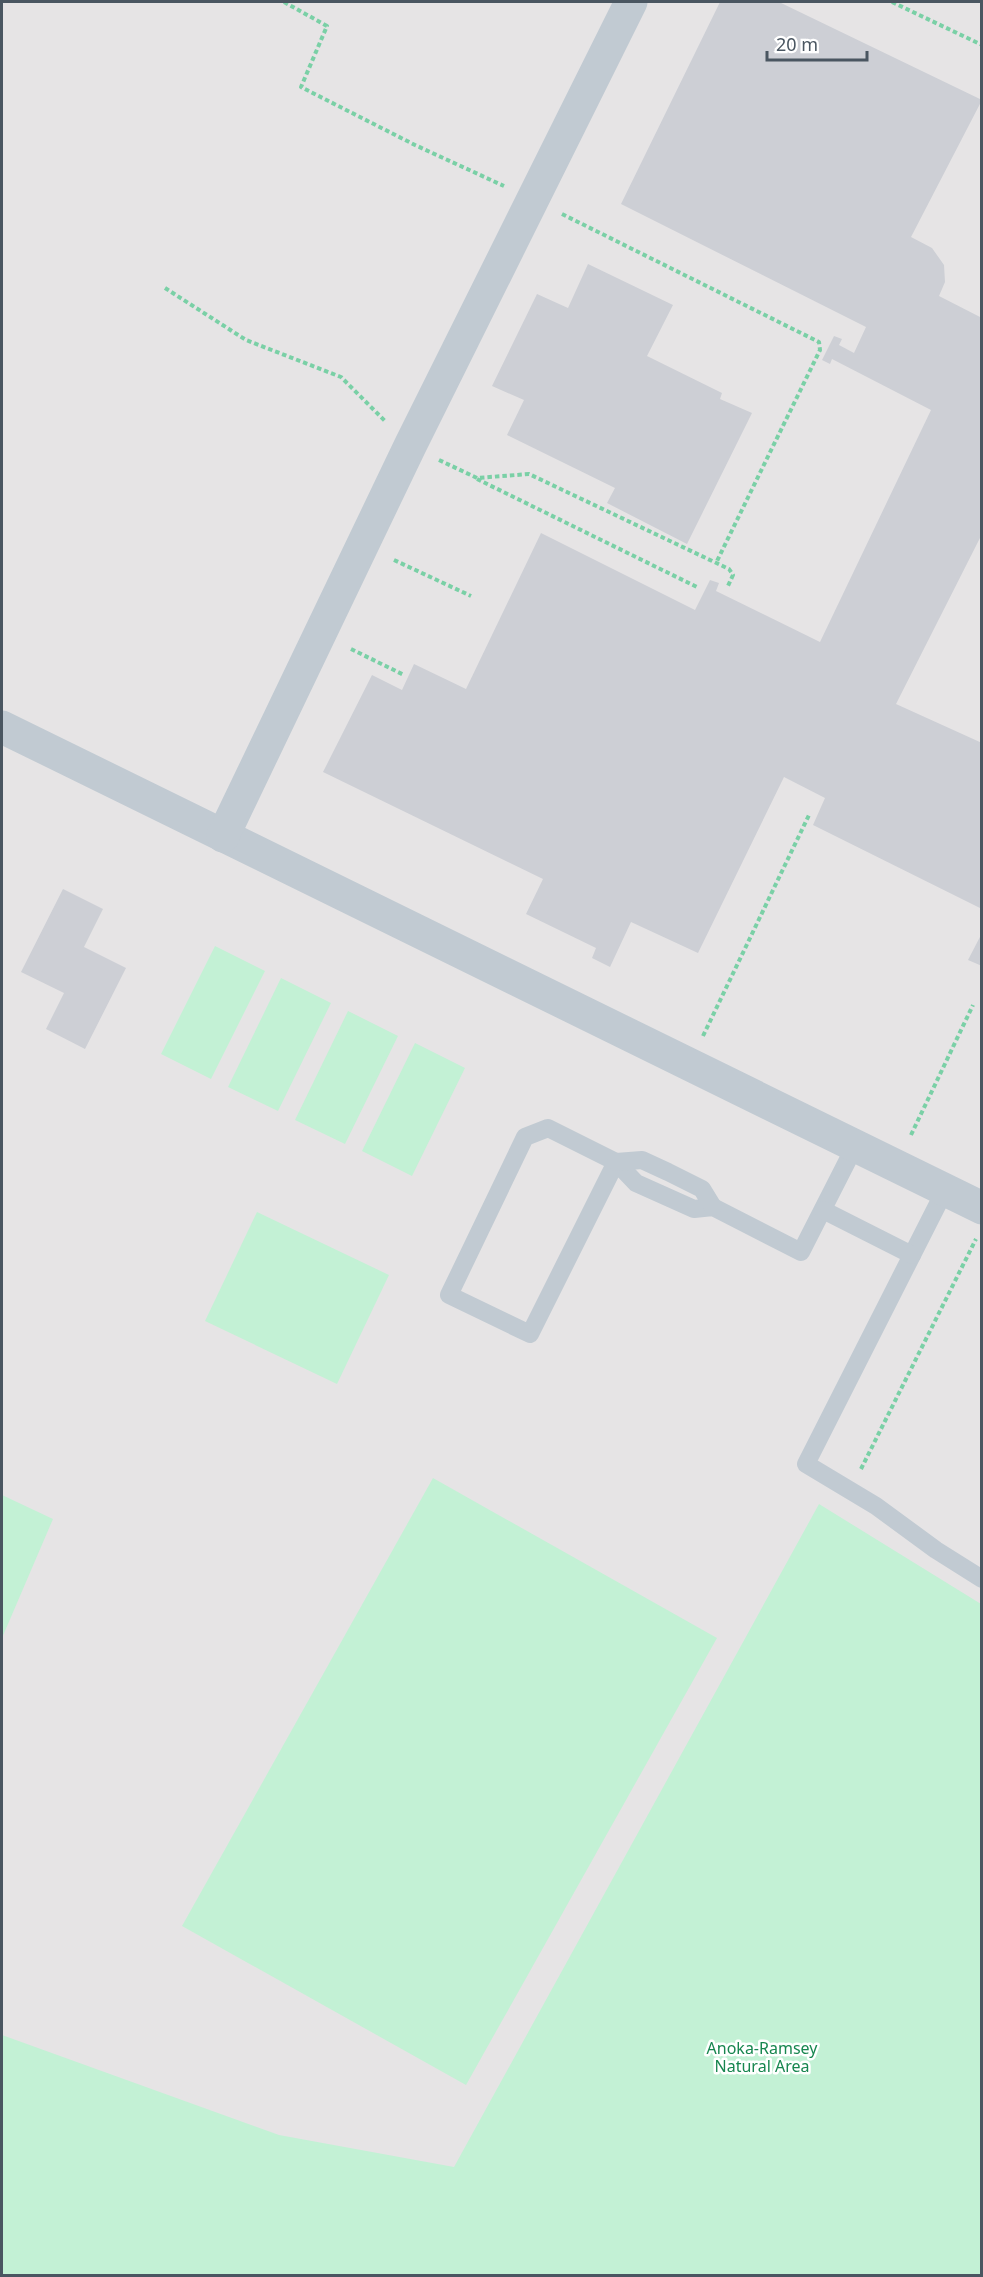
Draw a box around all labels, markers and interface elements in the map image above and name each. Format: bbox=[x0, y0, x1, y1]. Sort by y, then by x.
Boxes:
scale bar bbox=[767, 24, 868, 62]
text: 20 m bbox=[776, 32, 818, 56]
park label: Anoka-Ramsey Natural Area bbox=[707, 2037, 818, 2077]

